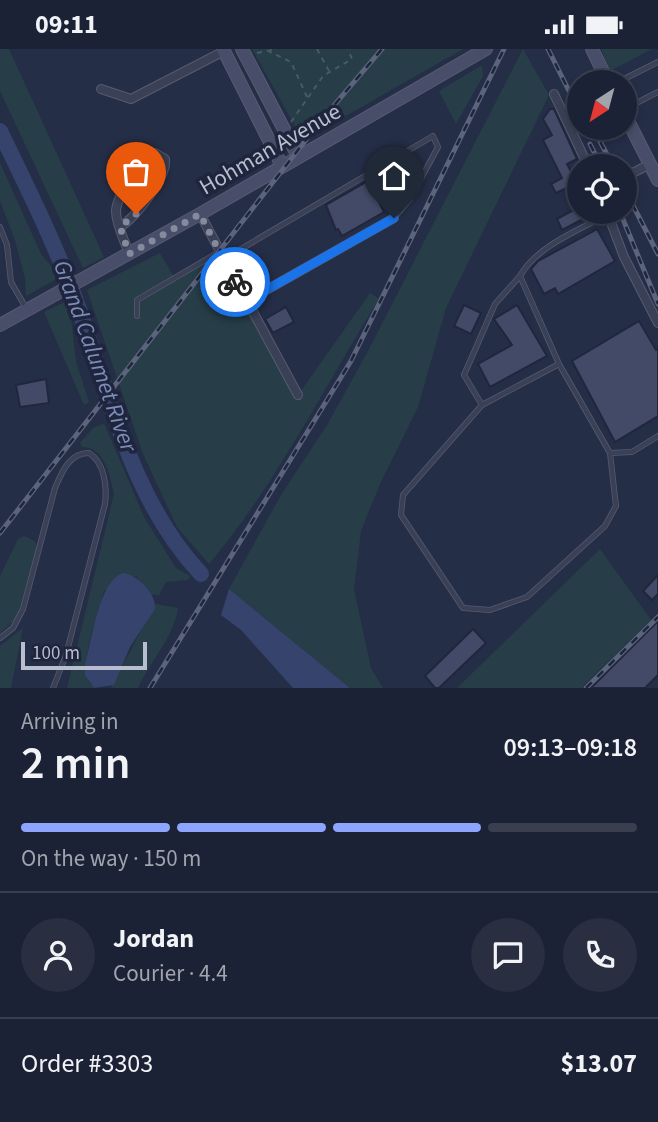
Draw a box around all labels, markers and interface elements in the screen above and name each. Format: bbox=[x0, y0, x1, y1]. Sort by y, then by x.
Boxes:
text: 09:11 bbox=[35, 6, 98, 43]
north arrow bbox=[567, 70, 637, 140]
map controls bbox=[567, 70, 637, 224]
street label: Hohman Avenue bbox=[193, 95, 347, 203]
pin bbox=[106, 142, 166, 214]
pin bbox=[364, 146, 424, 218]
icon: bag bbox=[117, 153, 155, 191]
button: locate bbox=[567, 154, 637, 224]
icon: home bbox=[375, 157, 413, 195]
courier bbox=[200, 247, 270, 317]
water label: Grand Calumet River bbox=[44, 255, 147, 459]
icon: bike bbox=[216, 263, 254, 301]
scale bar bbox=[21, 639, 147, 671]
text: 100 m bbox=[32, 640, 80, 667]
text: Arriving in bbox=[21, 705, 119, 738]
text: 09:13–09:18 bbox=[504, 729, 637, 766]
text: 2 min bbox=[21, 731, 130, 796]
text: On the way · 150 m bbox=[21, 842, 201, 875]
button: person bbox=[21, 918, 95, 992]
button: chat bbox=[471, 918, 545, 992]
button: phone bbox=[563, 918, 637, 992]
text: Jordan bbox=[113, 920, 194, 957]
text: Courier · 4.4 bbox=[113, 957, 228, 990]
text: Order #3303 bbox=[21, 1045, 153, 1082]
text: $13.07 bbox=[561, 1045, 637, 1082]

